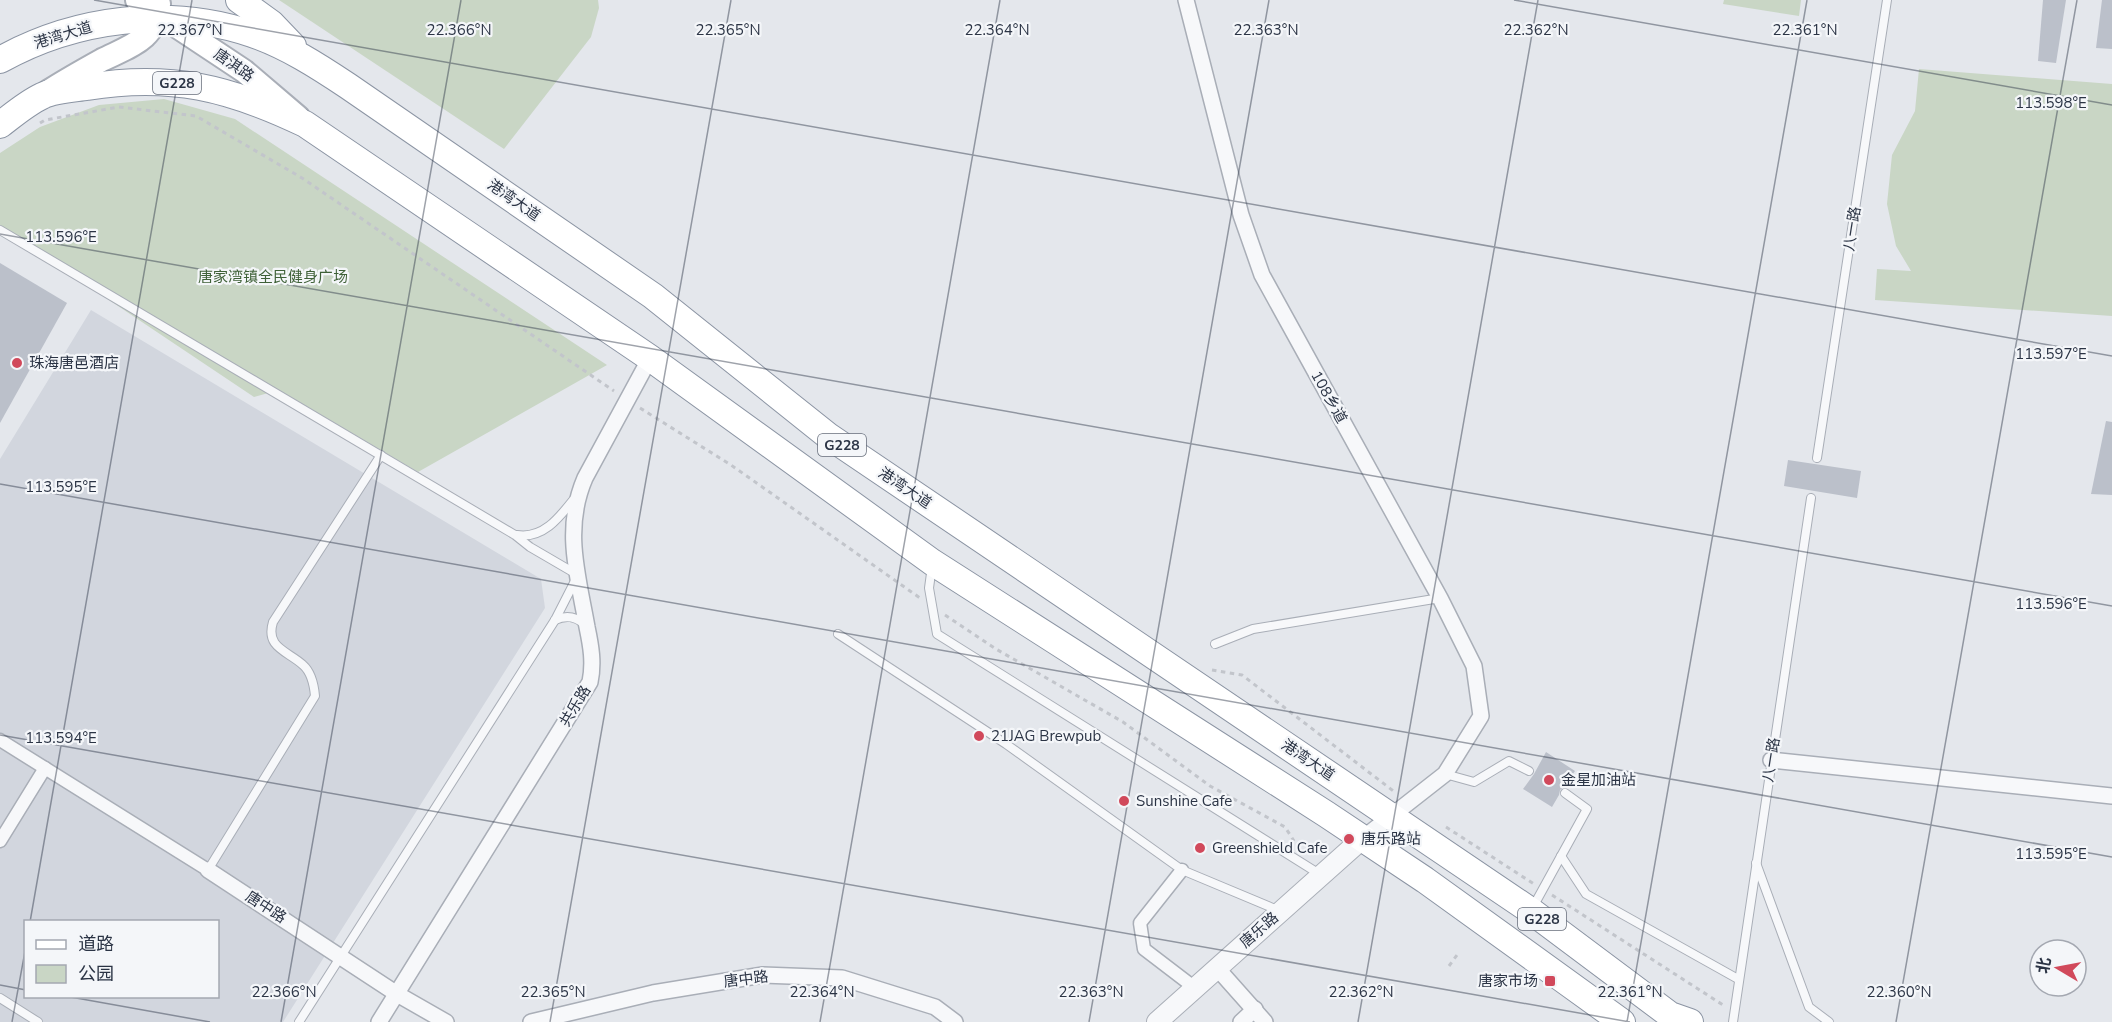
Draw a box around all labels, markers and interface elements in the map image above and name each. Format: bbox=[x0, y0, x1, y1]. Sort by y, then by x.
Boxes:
street label: 港湾大道 bbox=[31, 17, 95, 53]
text: 22.367°N bbox=[157, 20, 223, 40]
text: 22.366°N bbox=[426, 20, 492, 40]
text: 22.365°N bbox=[695, 20, 761, 40]
text: 22.364°N bbox=[964, 20, 1030, 40]
text: 22.363°N bbox=[1233, 20, 1299, 40]
text: 22.362°N bbox=[1503, 20, 1569, 40]
text: 22.361°N bbox=[1772, 20, 1838, 40]
street label: 唐淇路 bbox=[210, 44, 258, 86]
road number: G228 bbox=[153, 72, 201, 94]
text: 113.598°E bbox=[2015, 93, 2087, 113]
street label: 港湾大道 bbox=[484, 175, 544, 225]
street label: 八一路 bbox=[1839, 205, 1865, 253]
text: 113.596°E bbox=[25, 227, 97, 247]
park label: 唐家湾镇全民健身广场 bbox=[198, 267, 348, 287]
text: 113.597°E bbox=[2015, 344, 2087, 364]
place label: 珠海唐邑酒店 bbox=[29, 353, 119, 373]
marker: 珠海唐邑酒店 bbox=[10, 356, 24, 370]
street label: 108乡道 bbox=[1306, 367, 1352, 427]
road number: G228 bbox=[818, 434, 866, 456]
street label: 港湾大道 bbox=[875, 463, 935, 513]
text: 113.595°E bbox=[25, 477, 97, 497]
text: 113.596°E bbox=[2015, 594, 2087, 614]
street label: 共乐路 bbox=[555, 682, 595, 730]
place label: 21JAG Brewpub bbox=[991, 726, 1101, 746]
text: 113.594°E bbox=[25, 728, 97, 748]
marker: 21JAG Brewpub bbox=[972, 729, 986, 743]
street label: 港湾大道 bbox=[1278, 735, 1338, 785]
street label: 八一路 bbox=[1758, 736, 1784, 784]
place label: 金星加油站 bbox=[1561, 770, 1636, 790]
marker: 金星加油站 bbox=[1542, 773, 1556, 787]
place label: Sunshine Cafe bbox=[1136, 791, 1232, 811]
marker: Sunshine Cafe bbox=[1117, 794, 1131, 808]
place label: 唐乐路站 bbox=[1361, 829, 1421, 849]
marker: 唐乐路站 bbox=[1342, 832, 1356, 846]
place label: Greenshield Cafe bbox=[1212, 838, 1327, 858]
marker: Greenshield Cafe bbox=[1193, 841, 1207, 855]
text: 113.595°E bbox=[2015, 844, 2087, 864]
street label: 唐中路 bbox=[242, 886, 290, 928]
street label: 唐乐路 bbox=[1235, 908, 1283, 952]
road number: G228 bbox=[1518, 908, 1566, 930]
legend bbox=[24, 920, 219, 998]
text: 道路 bbox=[78, 932, 114, 956]
north arrow bbox=[2028, 938, 2088, 998]
text: 北 bbox=[2032, 956, 2056, 975]
text: 公园 bbox=[78, 962, 114, 986]
street label: 唐中路 bbox=[722, 966, 770, 992]
place label: 唐家市场 bbox=[1478, 971, 1538, 991]
marker: 唐家市场 bbox=[1543, 974, 1557, 988]
text: 22.366°N bbox=[251, 982, 317, 1002]
text: 22.365°N bbox=[520, 982, 586, 1002]
text: 22.364°N bbox=[789, 982, 855, 1002]
text: 22.363°N bbox=[1058, 982, 1124, 1002]
text: 22.362°N bbox=[1328, 982, 1394, 1002]
text: 22.361°N bbox=[1597, 982, 1663, 1002]
text: 22.360°N bbox=[1866, 982, 1932, 1002]

